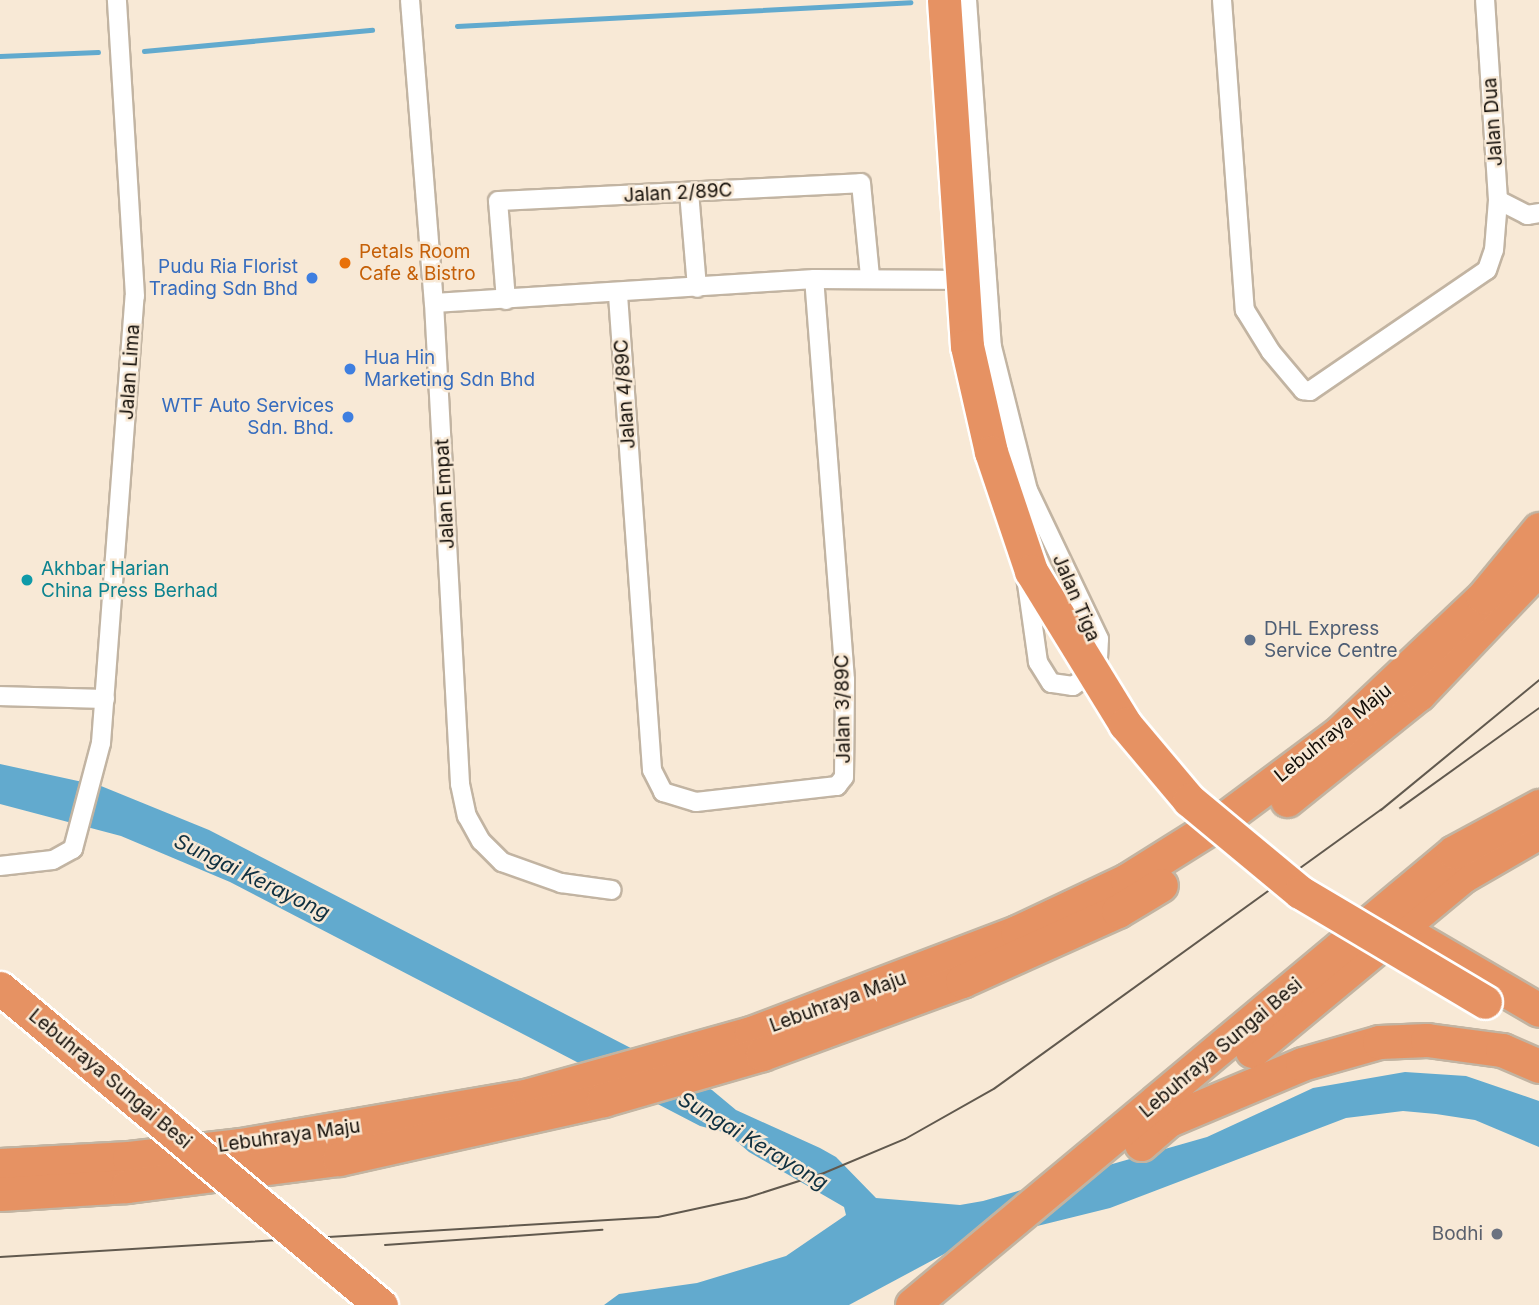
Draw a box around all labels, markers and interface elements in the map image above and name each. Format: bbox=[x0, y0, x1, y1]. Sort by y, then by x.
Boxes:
street label: Jalan Dua bbox=[1479, 77, 1507, 167]
street label: Jalan 2/89C bbox=[623, 179, 733, 207]
place label: Petals Room Cafe & Bistro bbox=[359, 241, 476, 285]
marker: Petals Room Cafe & Bistro bbox=[337, 255, 353, 271]
place label: Pudu Ria Florist Trading Sdn Bhd bbox=[149, 256, 298, 300]
marker: Pudu Ria Florist Trading Sdn Bhd bbox=[304, 270, 320, 286]
street label: Jalan Lima bbox=[115, 323, 145, 421]
street label: Jalan 4/89C bbox=[610, 338, 640, 450]
place label: Hua Hin Marketing Sdn Bhd bbox=[364, 347, 535, 391]
marker: Hua Hin Marketing Sdn Bhd bbox=[342, 361, 358, 377]
place label: WTF Auto Services Sdn. Bhd. bbox=[161, 395, 334, 439]
marker: WTF Auto Services Sdn. Bhd. bbox=[340, 409, 356, 425]
street label: Jalan Empat bbox=[431, 438, 459, 550]
street label: Jalan Tiga bbox=[1047, 551, 1105, 645]
place label: Akhbar Harian China Press Berhad bbox=[41, 558, 218, 602]
marker: Akhbar Harian China Press Berhad bbox=[19, 572, 35, 588]
place label: DHL Express Service Centre bbox=[1264, 618, 1398, 662]
marker: DHL Express Service Centre bbox=[1242, 632, 1258, 648]
street label: Jalan 3/89C bbox=[831, 654, 855, 764]
street label: Lebuhraya Maju bbox=[1270, 679, 1396, 787]
water label: Sungai Kerayong bbox=[170, 828, 334, 926]
street label: Lebuhraya Maju bbox=[767, 967, 909, 1037]
street label: Lebuhraya Sungai Besi bbox=[1135, 973, 1307, 1123]
street label: Lebuhraya Sungai Besi bbox=[24, 1004, 196, 1154]
water label: Sungai Kerayong bbox=[674, 1086, 832, 1196]
street label: Lebuhraya Maju bbox=[216, 1115, 362, 1157]
place label: Bodhi bbox=[1432, 1223, 1483, 1245]
marker: Bodhi bbox=[1489, 1226, 1505, 1242]

